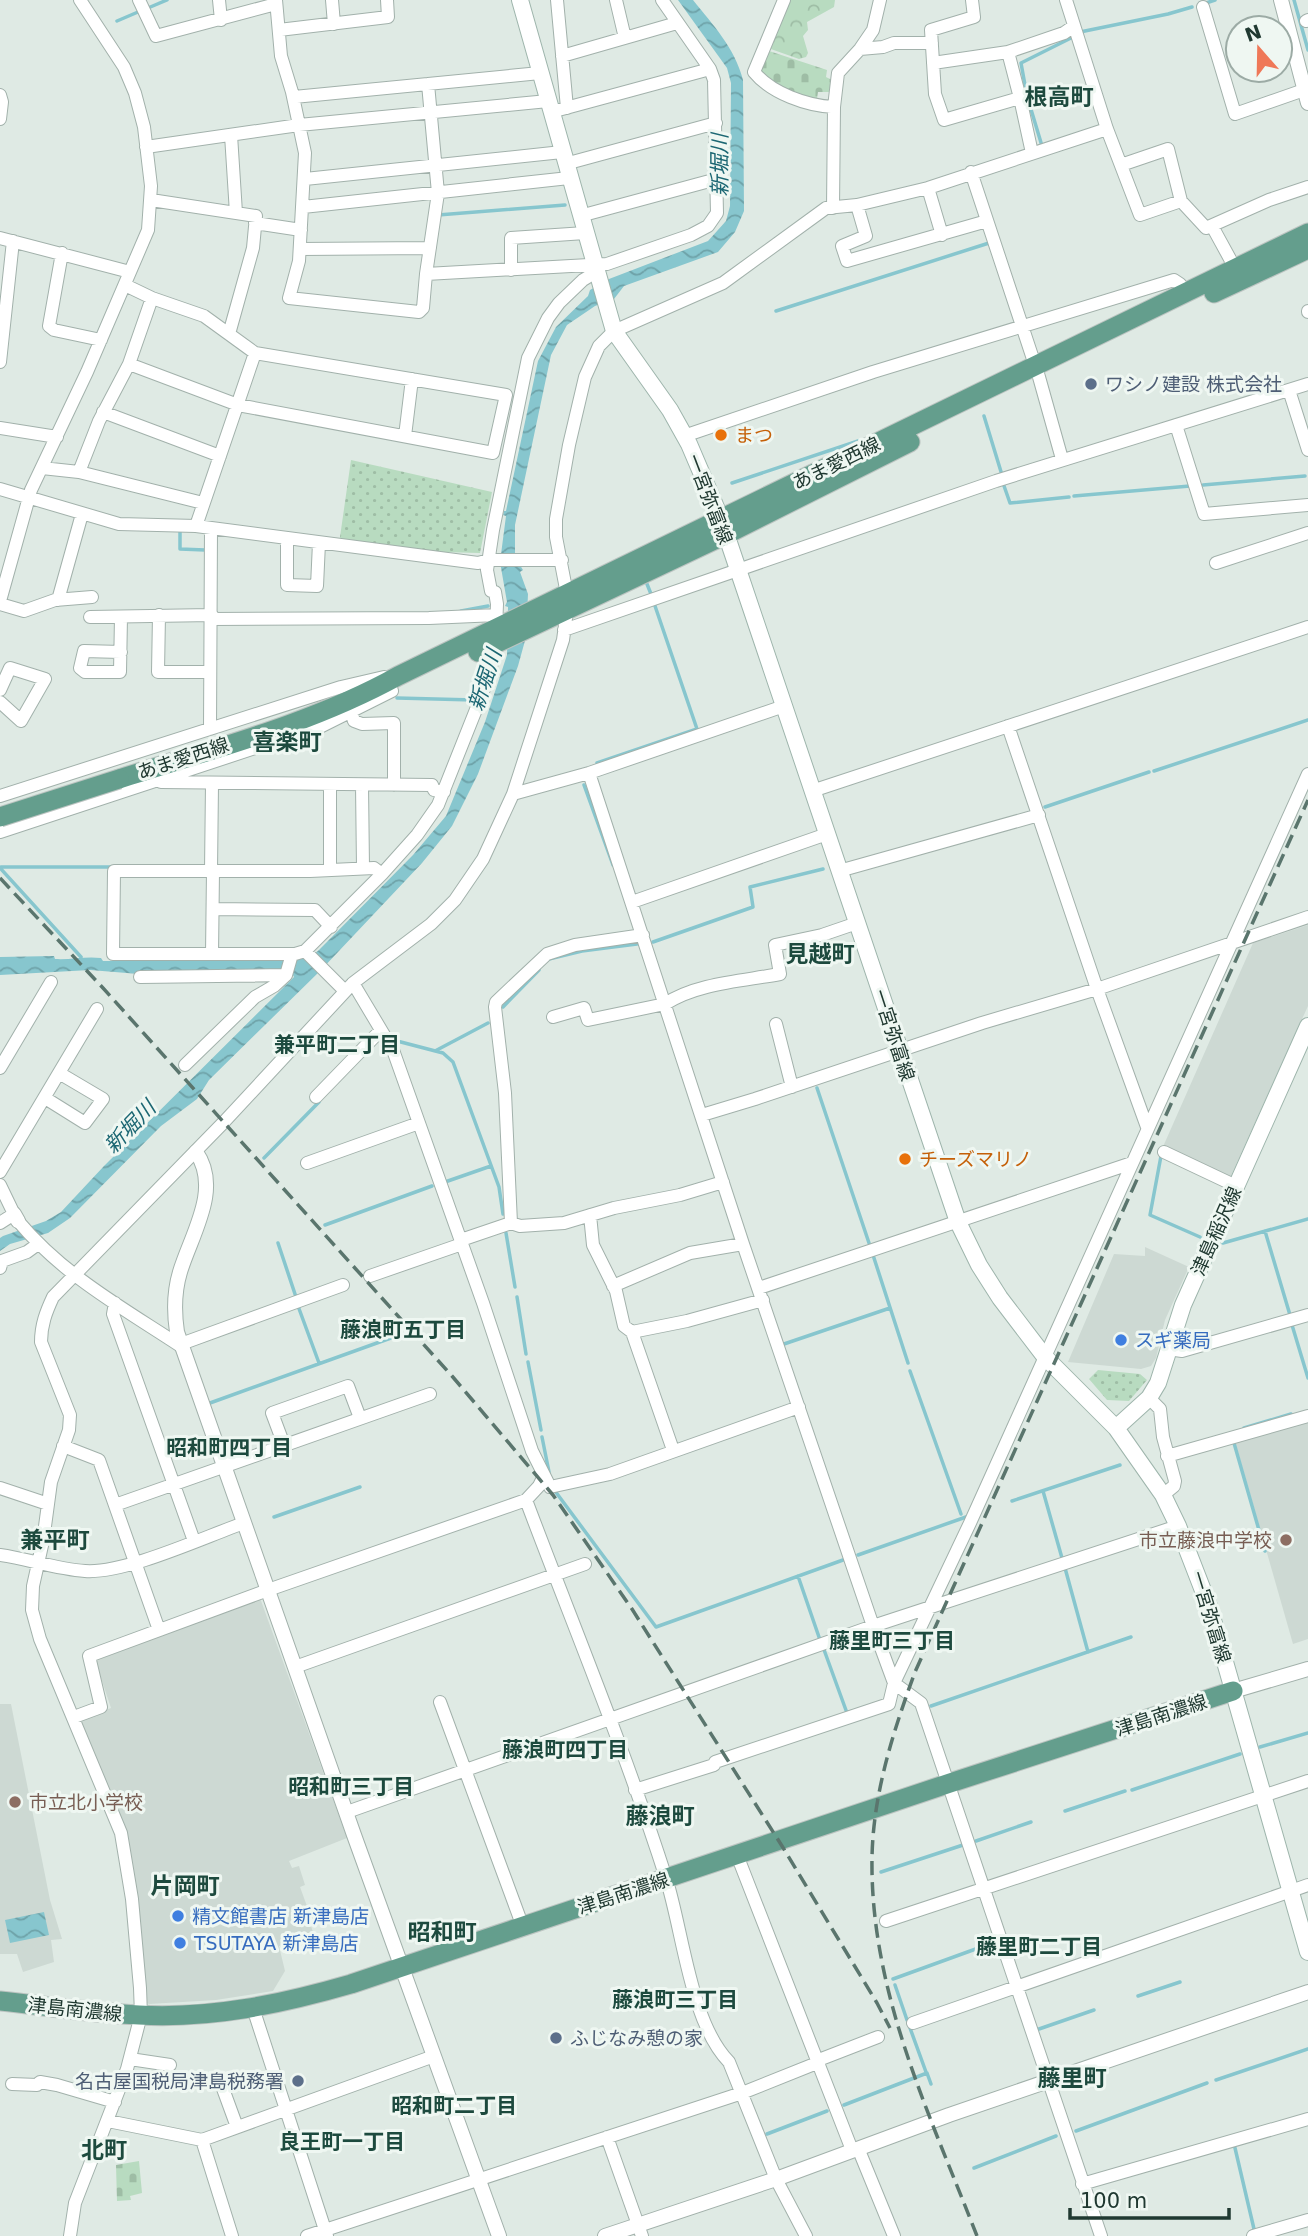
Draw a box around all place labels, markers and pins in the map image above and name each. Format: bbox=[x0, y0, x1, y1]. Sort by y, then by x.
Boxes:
place label: ワシノ建設 株式会社 bbox=[1105, 373, 1282, 395]
marker: ワシノ建設 株式会社 bbox=[1083, 376, 1099, 392]
place label: まつ bbox=[735, 424, 773, 446]
marker: まつ bbox=[713, 427, 729, 443]
place label: チーズマリノ bbox=[919, 1148, 1032, 1170]
marker: チーズマリノ bbox=[897, 1151, 913, 1167]
place label: スギ薬局 bbox=[1135, 1329, 1211, 1351]
marker: スギ薬局 bbox=[1113, 1332, 1129, 1348]
place label: 市立藤浪中学校 bbox=[1139, 1529, 1272, 1551]
marker: 市立藤浪中学校 bbox=[1278, 1532, 1294, 1548]
place label: 市立北小学校 bbox=[29, 1791, 143, 1813]
marker: 市立北小学校 bbox=[7, 1794, 23, 1810]
place label: 精文館書店 新津島店 bbox=[192, 1905, 369, 1927]
marker: 精文館書店 新津島店 bbox=[170, 1908, 186, 1924]
place label: TSUTAYA 新津島店 bbox=[193, 1932, 358, 1954]
marker: TSUTAYA 新津島店 bbox=[172, 1935, 188, 1951]
place label: ふじなみ憩の家 bbox=[570, 2027, 703, 2049]
marker: ふじなみ憩の家 bbox=[548, 2030, 564, 2046]
place label: 名古屋国税局津島税務署 bbox=[75, 2070, 284, 2092]
marker: 名古屋国税局津島税務署 bbox=[290, 2073, 306, 2089]

